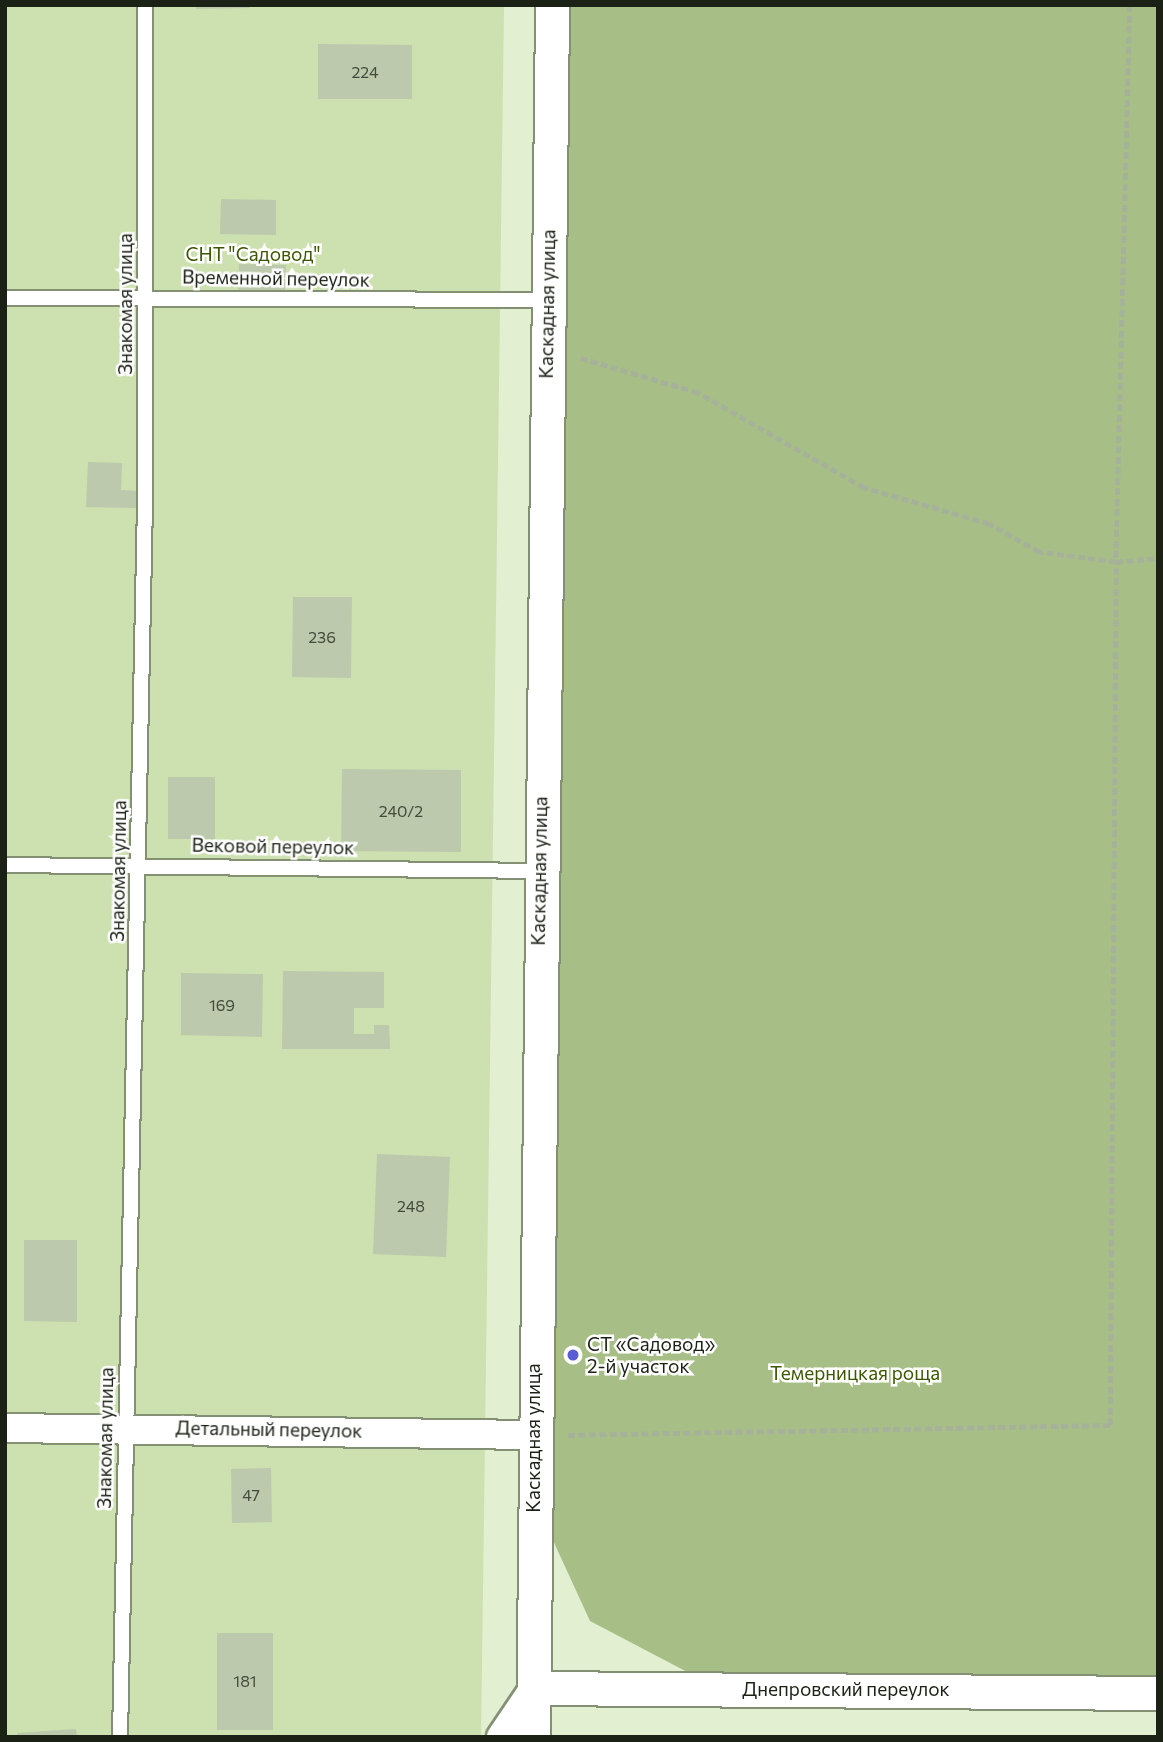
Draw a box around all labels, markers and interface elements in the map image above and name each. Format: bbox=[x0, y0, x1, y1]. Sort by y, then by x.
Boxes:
house number: 224 bbox=[351, 62, 379, 82]
street label: Каскадная улица bbox=[534, 229, 560, 379]
street label: Знакомая улица bbox=[114, 233, 136, 375]
park label: СНТ "Садовод" bbox=[186, 243, 320, 265]
street label: Временной переулок bbox=[182, 265, 370, 291]
house number: 236 bbox=[308, 627, 336, 647]
street label: Каскадная улица bbox=[526, 796, 552, 946]
street label: Знакомая улица bbox=[105, 800, 131, 942]
house number: 240/2 bbox=[379, 801, 423, 821]
street label: Вековой переулок bbox=[191, 833, 355, 859]
house number: 169 bbox=[209, 995, 235, 1015]
house number: 248 bbox=[397, 1196, 425, 1216]
place label: СТ «Садовод» 2-й участок bbox=[587, 1333, 715, 1377]
marker: СТ «Садовод» 2-й участок bbox=[565, 1347, 581, 1363]
park label: Темерницкая роща bbox=[770, 1362, 940, 1384]
street label: Каскадная улица bbox=[522, 1363, 544, 1513]
street label: Знакомая улица bbox=[92, 1367, 118, 1509]
street label: Детальный переулок bbox=[175, 1416, 363, 1442]
house number: 47 bbox=[242, 1485, 260, 1505]
house number: 181 bbox=[233, 1671, 257, 1691]
street label: Днепровский переулок bbox=[742, 1678, 950, 1700]

